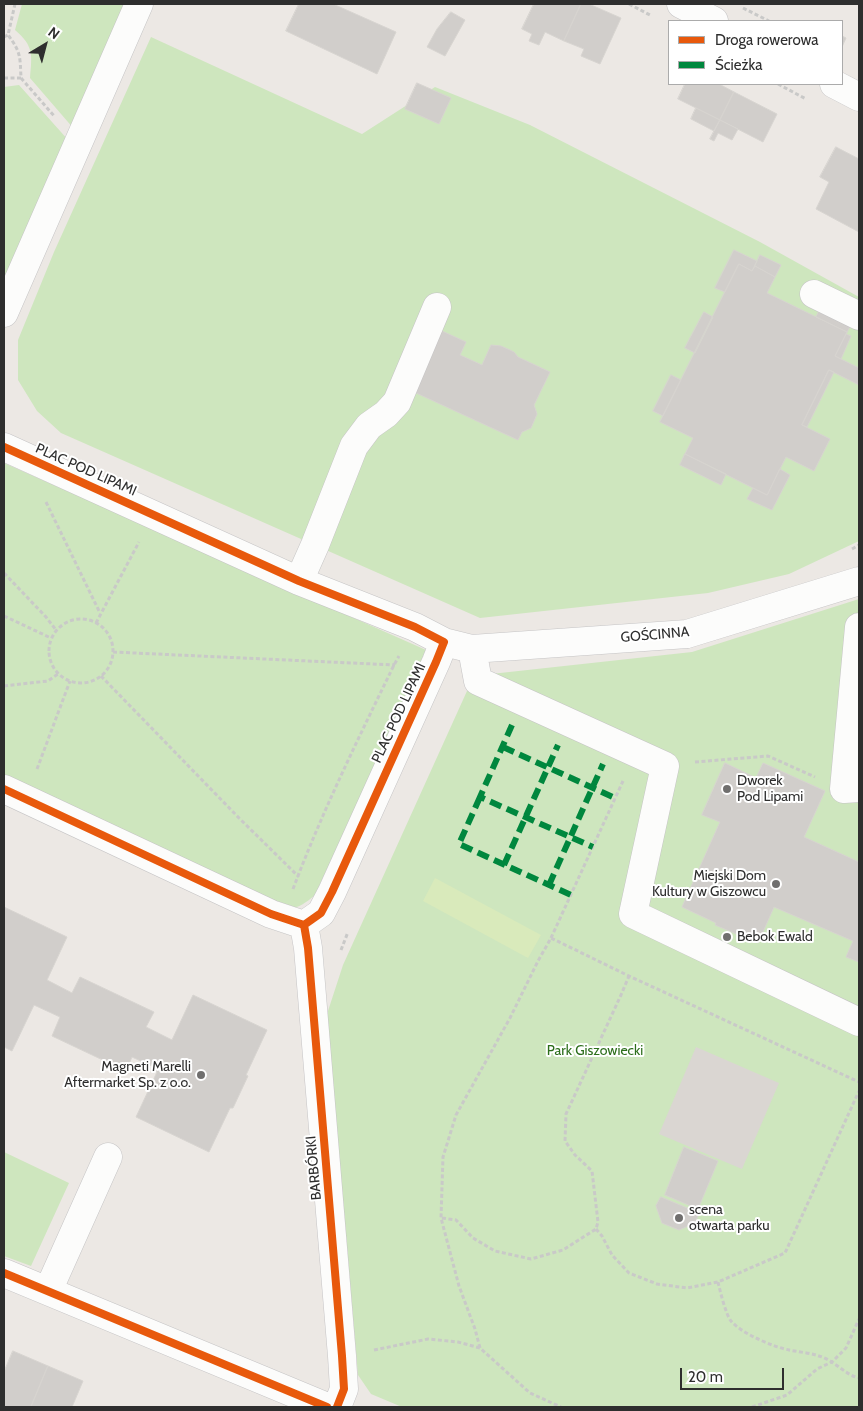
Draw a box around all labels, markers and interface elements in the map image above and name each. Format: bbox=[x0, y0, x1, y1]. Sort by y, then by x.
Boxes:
north arrow bbox=[20, 20, 70, 70]
legend bbox=[668, 20, 843, 85]
text: N bbox=[45, 23, 63, 43]
text: Droga rowerowa bbox=[715, 31, 819, 49]
text: Ścieżka bbox=[715, 56, 762, 74]
street label: PLAC POD LIPAMI bbox=[33, 440, 139, 500]
street label: GOŚCINNA bbox=[620, 624, 690, 646]
street label: PLAC POD LIPAMI bbox=[368, 660, 430, 766]
place label: Dworek Pod Lipami bbox=[737, 773, 803, 806]
marker: Dworek Pod Lipami bbox=[721, 783, 733, 795]
place label: Miejski Dom Kultury w Giszowcu bbox=[652, 868, 766, 900]
marker: Miejski Dom Kultury w Giszowcu bbox=[770, 878, 782, 890]
place label: Bebok Ewald bbox=[737, 929, 813, 945]
marker: Bebok Ewald bbox=[721, 931, 733, 943]
park label: Park Giszowiecki bbox=[547, 1043, 643, 1059]
place label: Magneti Marelli Aftermarket Sp. z o.o. bbox=[64, 1059, 191, 1092]
marker: Magneti Marelli Aftermarket Sp. z o.o. bbox=[195, 1069, 207, 1081]
street label: BARBÓRKI bbox=[303, 1135, 325, 1201]
place label: scena otwarta parku bbox=[689, 1202, 770, 1234]
marker: scena otwarta parku bbox=[673, 1212, 685, 1224]
scale bar bbox=[683, 1358, 787, 1390]
text: 20 m bbox=[688, 1368, 723, 1386]

